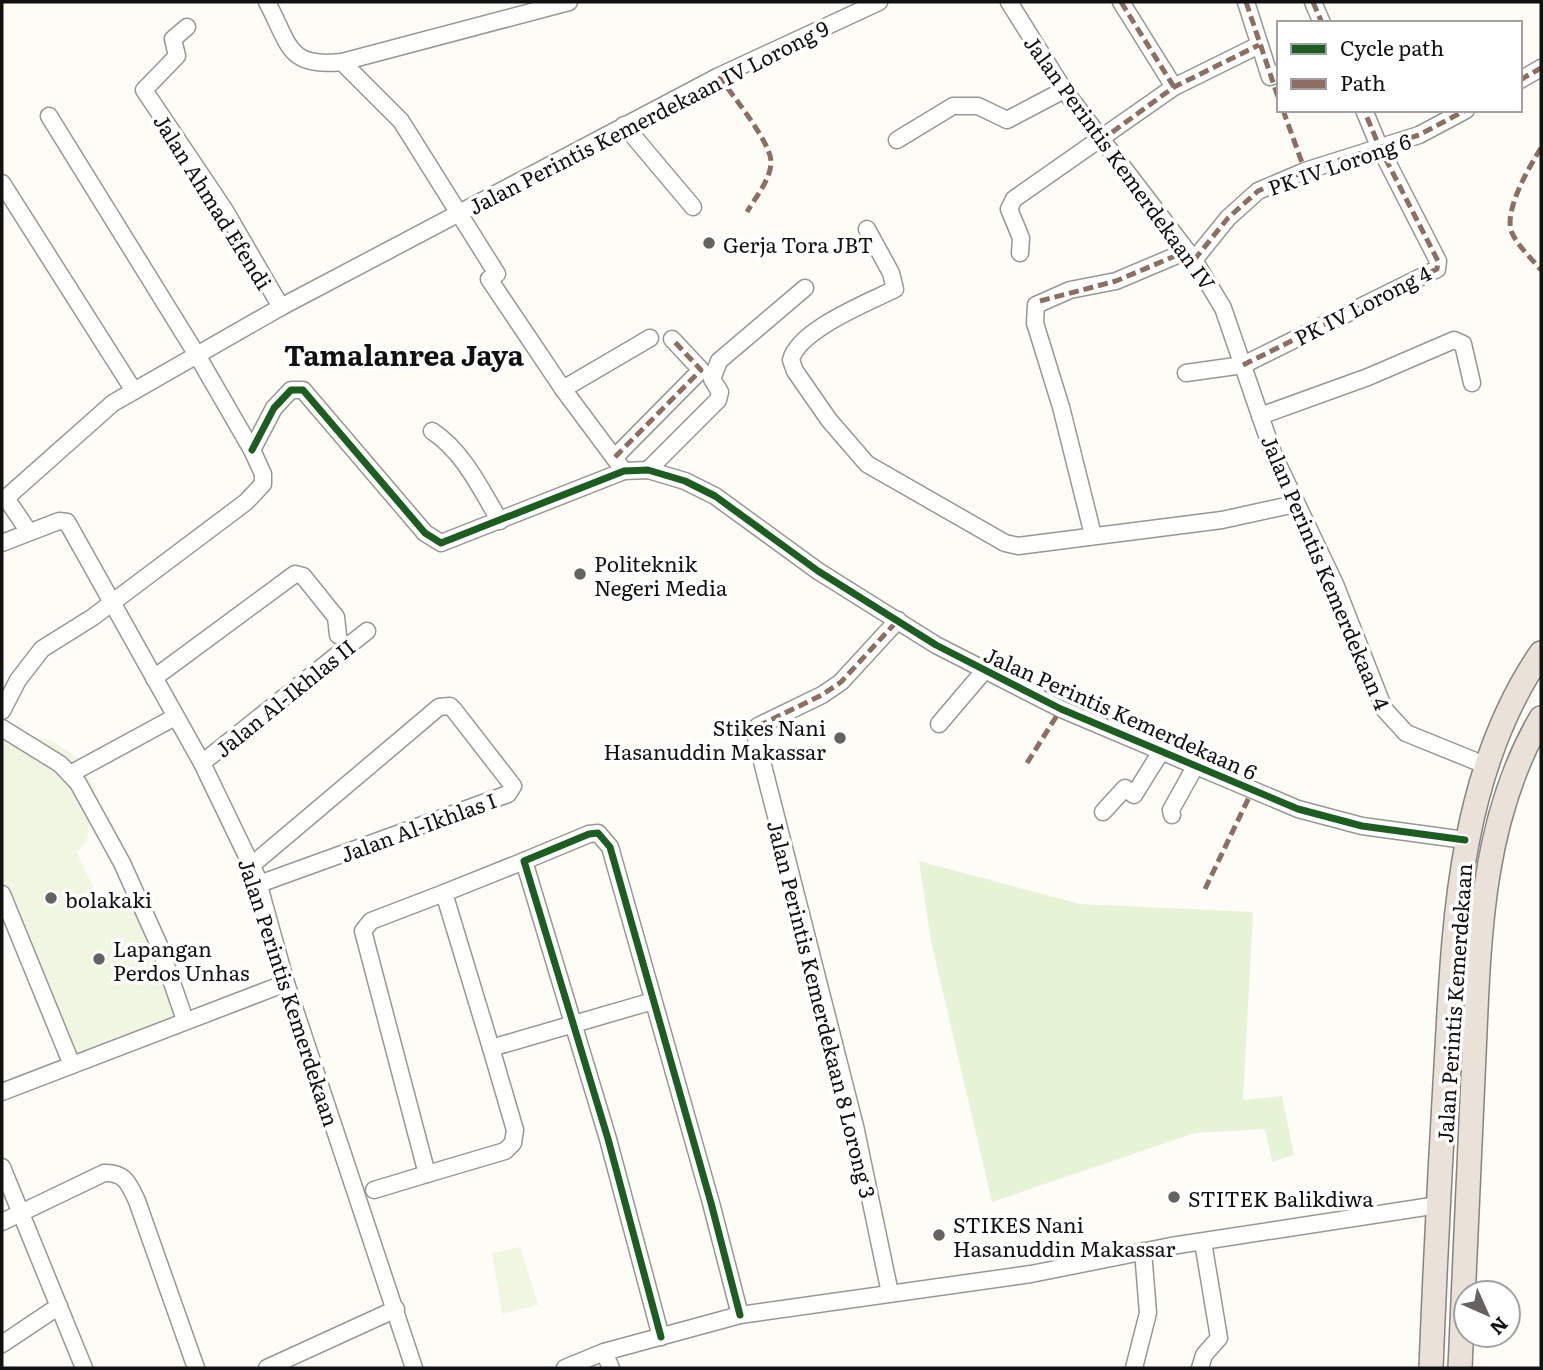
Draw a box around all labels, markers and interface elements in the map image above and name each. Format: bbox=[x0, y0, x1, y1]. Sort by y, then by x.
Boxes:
street label: Jalan Perintis Kemerdekaan IV Lorong 9 bbox=[462, 11, 834, 221]
legend bbox=[1277, 21, 1522, 112]
street label: Jalan Perintis Kemerdekaan IV bbox=[1018, 28, 1224, 296]
text: Cycle path bbox=[1340, 31, 1444, 62]
text: Path bbox=[1340, 66, 1386, 97]
street label: Jalan Ahmad Efendi bbox=[147, 107, 281, 295]
street label: PK IV Lorong 6 bbox=[1263, 124, 1415, 202]
place label: Gerja Tora JBT bbox=[723, 228, 873, 259]
marker: Gerja Tora JBT bbox=[701, 235, 717, 251]
street label: PK IV Lorong 4 bbox=[1288, 256, 1436, 352]
district label: Tamalanrea Jaya bbox=[284, 333, 525, 375]
street label: Jalan Perintis Kemerdekaan 4 bbox=[1255, 430, 1399, 715]
place label: Politeknik Negeri Media bbox=[594, 547, 728, 602]
marker: Politeknik Negeri Media bbox=[572, 566, 588, 582]
street label: Jalan Al-Ikhlas II bbox=[207, 631, 361, 763]
street label: Jalan Perintis Kemerdekaan 6 bbox=[980, 638, 1262, 786]
place label: Stikes Nani Hasanuddin Makassar bbox=[604, 711, 826, 766]
marker: Stikes Nani Hasanuddin Makassar bbox=[832, 730, 848, 746]
street label: Jalan Al-Ikhlas I bbox=[336, 783, 500, 869]
street label: Jalan Perintis Kemerdekaan 8 Lorong 3 bbox=[761, 817, 885, 1201]
street label: Jalan Perintis Kemerdekaan bbox=[232, 854, 348, 1130]
street label: Jalan Perintis Kemerdekaan bbox=[1428, 862, 1478, 1144]
place label: bolakaki bbox=[65, 883, 152, 914]
marker: bolakaki bbox=[43, 890, 59, 906]
place label: Lapangan Perdos Unhas bbox=[113, 932, 249, 987]
marker: Lapangan Perdos Unhas bbox=[91, 951, 107, 967]
place label: STITEK Balikdiwa bbox=[1188, 1182, 1374, 1213]
marker: STITEK Balikdiwa bbox=[1166, 1189, 1182, 1205]
place label: STIKES Nani Hasanuddin Makassar bbox=[953, 1208, 1176, 1263]
marker: STIKES Nani Hasanuddin Makassar bbox=[931, 1227, 947, 1243]
north arrow bbox=[1452, 1279, 1522, 1349]
text: N bbox=[1484, 1311, 1515, 1342]

